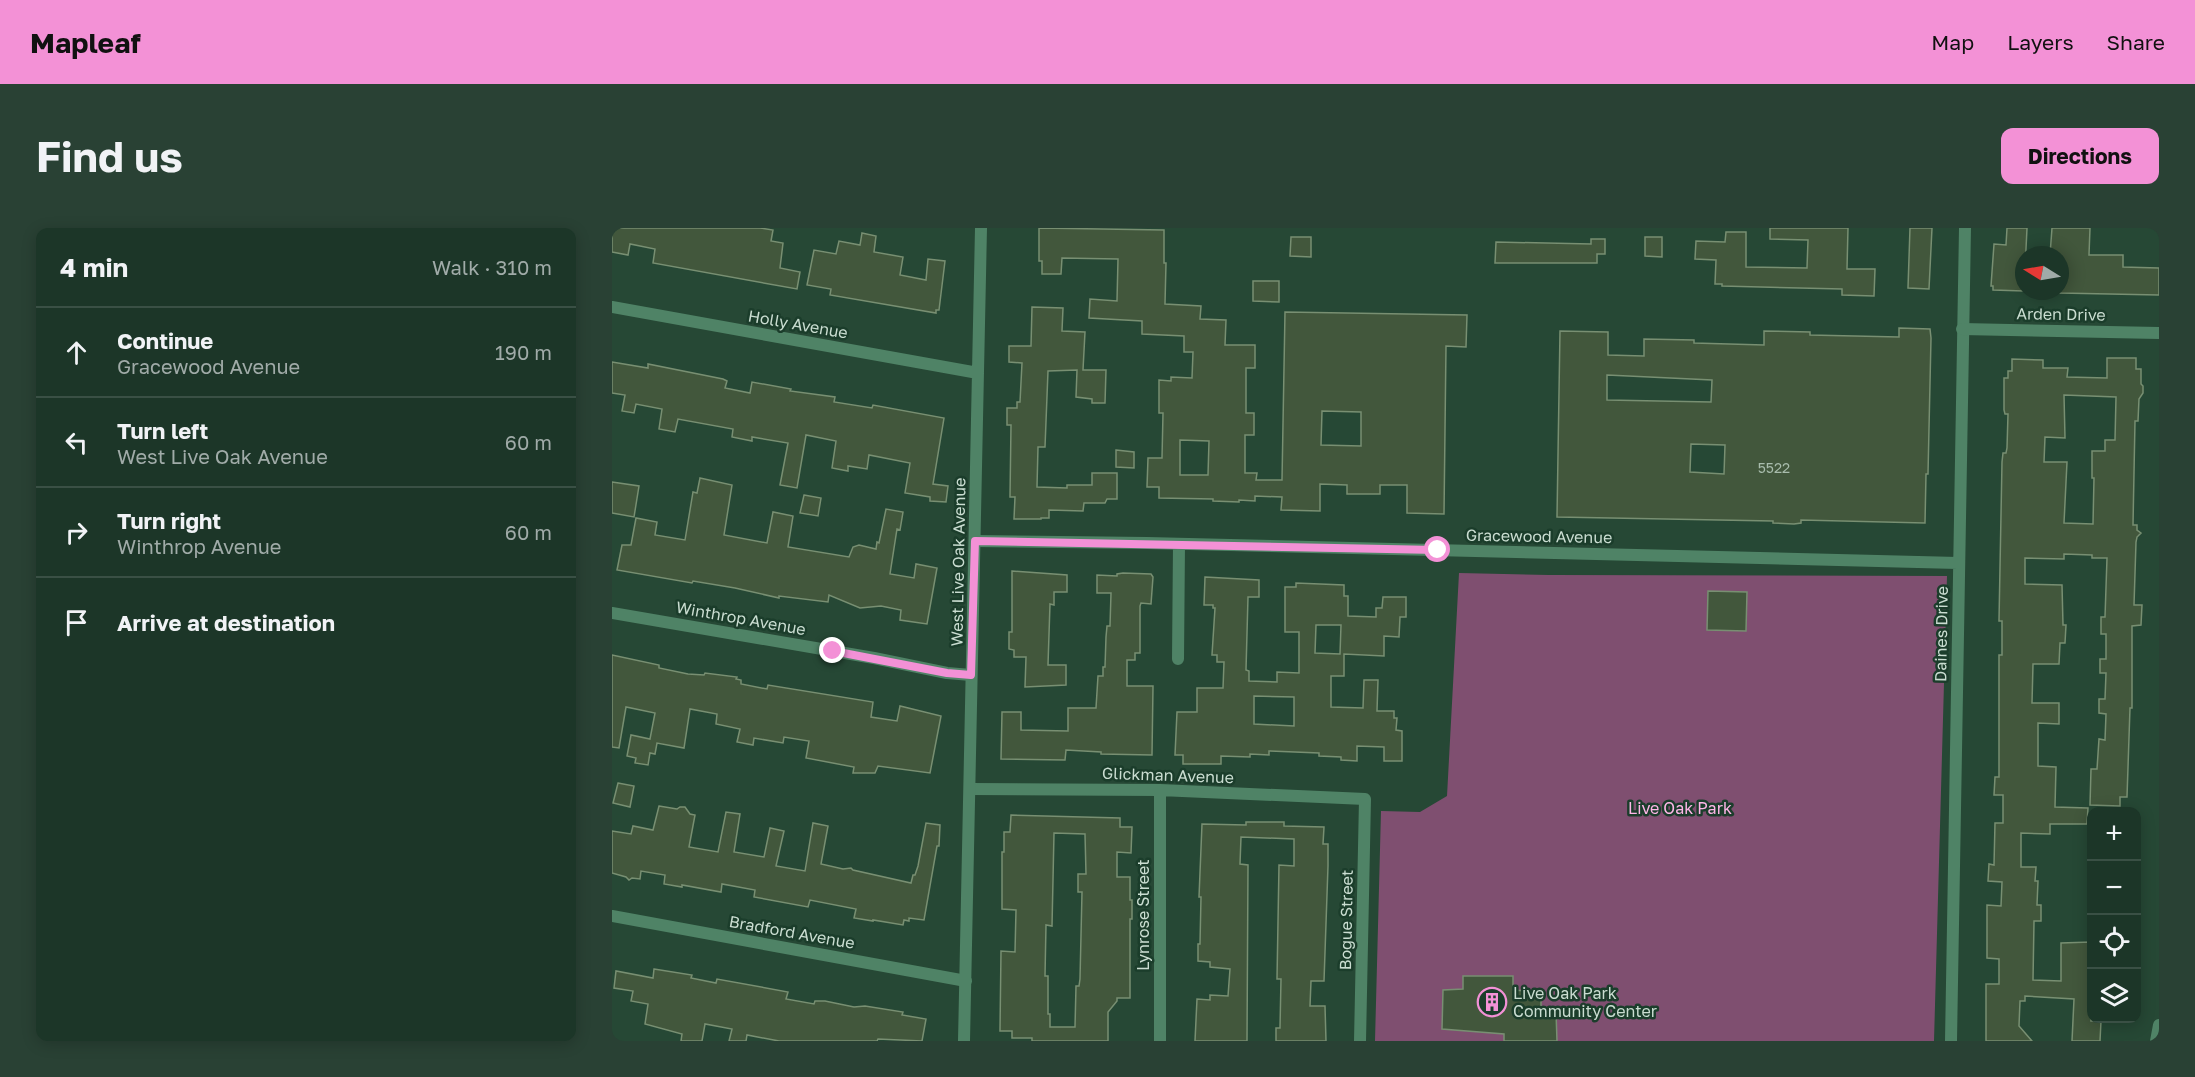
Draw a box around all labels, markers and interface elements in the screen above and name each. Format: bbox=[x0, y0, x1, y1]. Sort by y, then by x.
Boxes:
text: Mapleaf bbox=[30, 26, 141, 59]
text: Map bbox=[1931, 29, 1974, 55]
text: Layers bbox=[2007, 29, 2074, 55]
text: Share bbox=[2107, 29, 2165, 55]
button: Directions bbox=[2001, 128, 2159, 184]
text: Find us bbox=[36, 131, 183, 181]
north arrow bbox=[2015, 246, 2069, 300]
text: 4 min bbox=[60, 252, 128, 283]
text: Walk · 310 m bbox=[432, 255, 552, 279]
street label: Arden Drive bbox=[2016, 303, 2106, 325]
street label: Holly Avenue bbox=[746, 305, 850, 343]
text: Continue bbox=[117, 327, 213, 354]
icon: ahead bbox=[60, 336, 93, 369]
text: 190 m bbox=[495, 340, 552, 364]
text: Gracewood Avenue bbox=[117, 354, 300, 378]
text: Turn left bbox=[117, 417, 208, 444]
icon: left bbox=[60, 426, 93, 459]
text: 60 m bbox=[505, 430, 552, 454]
text: West Live Oak Avenue bbox=[117, 444, 328, 468]
house number: 5522 bbox=[1758, 459, 1790, 476]
street label: West Live Oak Avenue bbox=[947, 478, 969, 646]
text: Turn right bbox=[117, 507, 221, 534]
icon: right bbox=[60, 516, 93, 549]
text: 60 m bbox=[505, 520, 552, 544]
street label: Gracewood Avenue bbox=[1466, 525, 1612, 547]
text: Winthrop Avenue bbox=[117, 534, 281, 558]
route start bbox=[1424, 536, 1450, 562]
street label: Daines Drive bbox=[1930, 586, 1952, 682]
street label: Winthrop Avenue bbox=[674, 597, 808, 639]
icon: arrive bbox=[60, 606, 93, 639]
text: Arrive at destination bbox=[117, 609, 335, 636]
route end bbox=[819, 637, 845, 663]
street label: Glickman Avenue bbox=[1102, 763, 1234, 787]
park label: Live Oak Park bbox=[1628, 798, 1732, 818]
map controls bbox=[2087, 807, 2141, 1023]
button: + bbox=[2087, 807, 2141, 861]
street label: Lynrose Street bbox=[1133, 859, 1153, 971]
button: − bbox=[2087, 861, 2141, 915]
street label: Bogue Street bbox=[1335, 870, 1357, 970]
street label: Bradford Avenue bbox=[728, 911, 856, 953]
button: locate bbox=[2087, 915, 2141, 969]
button: layers bbox=[2087, 969, 2141, 1023]
place label: Live Oak Park Community Center bbox=[1513, 983, 1657, 1021]
building icon: Live Oak Park Community Center bbox=[1476, 986, 1508, 1018]

